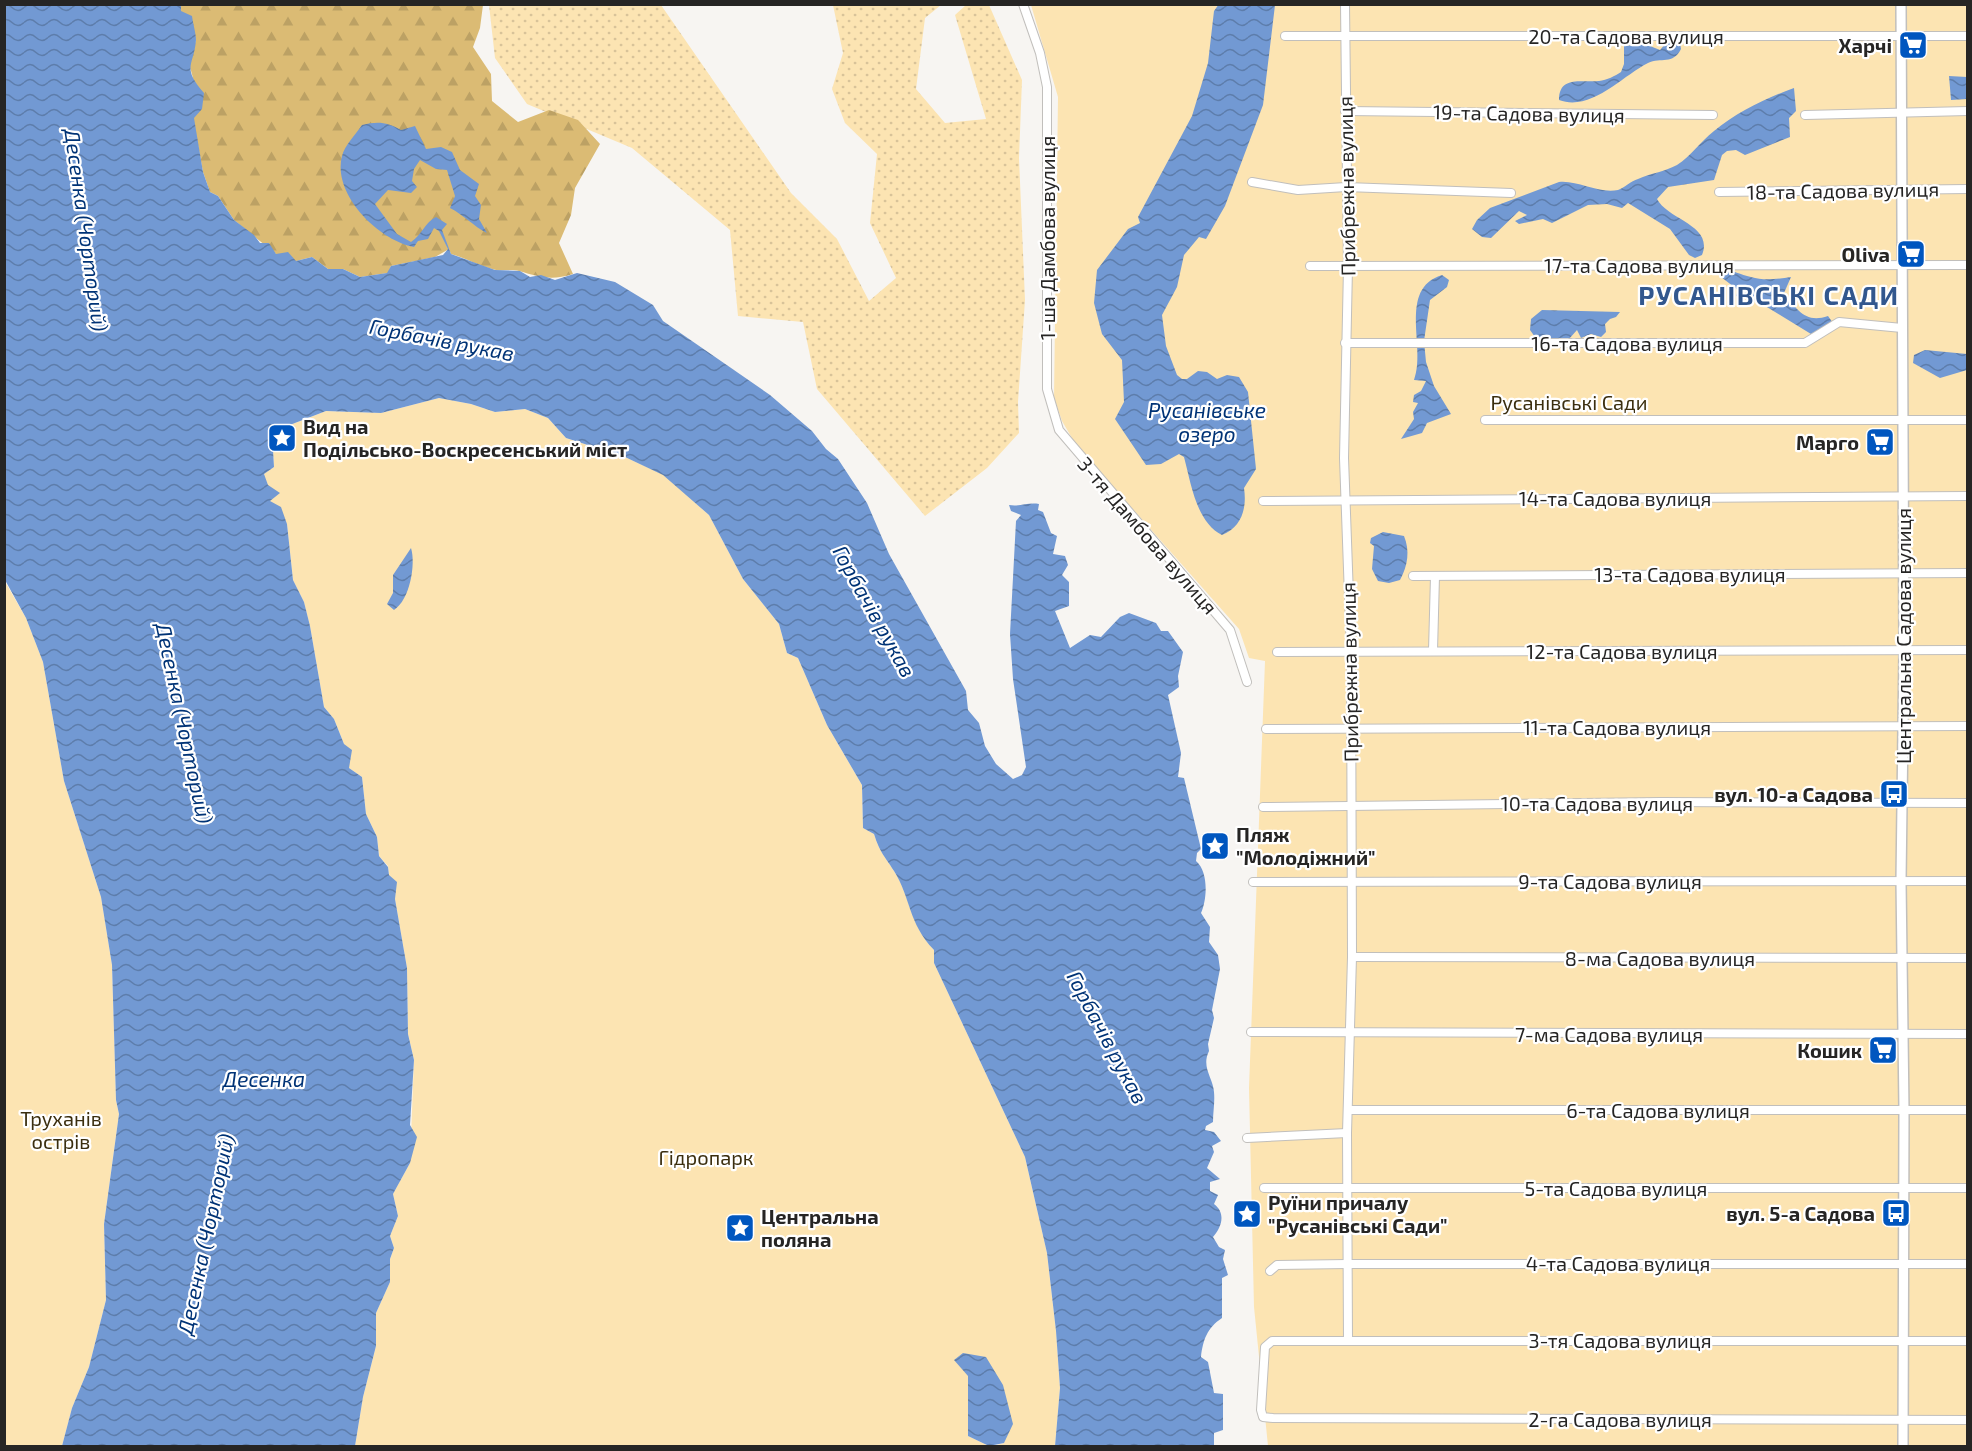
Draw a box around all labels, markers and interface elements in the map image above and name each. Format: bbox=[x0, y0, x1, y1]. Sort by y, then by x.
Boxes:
street label: 20-та Садова вулиця bbox=[1528, 24, 1724, 49]
supermarket icon: Харчі bbox=[1897, 29, 1929, 61]
place label: Харчі bbox=[1839, 33, 1892, 57]
street label: Прибрежна вулиця bbox=[1332, 96, 1361, 276]
street label: 19-та Садова вулиця bbox=[1433, 99, 1625, 128]
water label: Десенка (Чорторий) bbox=[60, 126, 114, 333]
street label: 1-ша Дамбова вулиця bbox=[1035, 136, 1060, 340]
street label: 18-та Садова вулиця bbox=[1747, 176, 1939, 205]
supermarket icon: Oliva bbox=[1895, 238, 1927, 270]
place label: Oliva bbox=[1842, 242, 1890, 266]
street label: 17-та Садова вулиця bbox=[1544, 253, 1734, 278]
district label: РУСАНІВСЬКІ САДИ bbox=[1638, 279, 1900, 310]
water label: Горбачів рукав bbox=[367, 313, 517, 365]
street label: 16-та Садова вулиця bbox=[1531, 331, 1723, 356]
park label: Русанівські Сади bbox=[1490, 390, 1648, 415]
water label: Русанівське озеро bbox=[1148, 397, 1266, 446]
place label: Вид на Подільсько-Воскресенський міст bbox=[303, 414, 627, 461]
place icon: Вид на Подільсько-Воскресенський міст bbox=[266, 422, 298, 454]
supermarket icon: Марго bbox=[1864, 426, 1896, 458]
place label: Марго bbox=[1796, 430, 1859, 454]
street label: 3-тя Дамбова вулиця bbox=[1072, 451, 1223, 619]
street label: 14-та Садова вулиця bbox=[1519, 486, 1711, 511]
street label: Центральна Садова вулиця bbox=[1891, 508, 1916, 764]
water label: Горбачів рукав bbox=[828, 541, 922, 681]
street label: 13-та Садова вулиця bbox=[1594, 562, 1786, 587]
street label: Прибрежна вулиця bbox=[1335, 582, 1364, 762]
water label: Десенка (Чорторий) bbox=[151, 619, 219, 826]
street label: 12-та Садова вулиця bbox=[1526, 639, 1718, 664]
street label: 11-та Садова вулиця bbox=[1523, 715, 1711, 740]
bus stop icon: вул. 10-а Садова bbox=[1878, 778, 1910, 810]
place label: вул. 10-а Садова bbox=[1714, 782, 1873, 806]
street label: 10-та Садова вулиця bbox=[1501, 791, 1693, 816]
place label: Пляж "Молодіжний" bbox=[1236, 822, 1375, 869]
place icon: Пляж "Молодіжний" bbox=[1199, 830, 1231, 862]
street label: 9-та Садова вулиця bbox=[1518, 869, 1702, 894]
street label: 8-ма Садова вулиця bbox=[1565, 946, 1755, 971]
water label: Горбачів рукав bbox=[1062, 966, 1154, 1108]
street label: 7-ма Садова вулиця bbox=[1515, 1022, 1703, 1047]
supermarket icon: Кошик bbox=[1867, 1034, 1899, 1066]
place label: Кошик bbox=[1797, 1038, 1862, 1062]
water label: Десенка bbox=[222, 1066, 305, 1091]
street label: 6-та Садова вулиця bbox=[1566, 1098, 1750, 1123]
park label: Труханів острів bbox=[20, 1106, 102, 1153]
water label: Десенка (Чорторий) bbox=[171, 1131, 239, 1338]
park label: Гідропарк bbox=[658, 1145, 754, 1169]
street label: 5-та Садова вулиця bbox=[1525, 1176, 1707, 1201]
place label: Руїни причалу "Русанівські Сади" bbox=[1268, 1190, 1448, 1237]
bus stop icon: вул. 5-а Садова bbox=[1880, 1197, 1912, 1229]
place icon: Руїни причалу "Русанівські Сади" bbox=[1231, 1198, 1263, 1230]
place label: вул. 5-а Садова bbox=[1726, 1201, 1875, 1225]
place label: Центральна поляна bbox=[761, 1204, 879, 1251]
place icon: Центральна поляна bbox=[724, 1212, 756, 1244]
street label: 4-та Садова вулиця bbox=[1526, 1251, 1710, 1276]
street label: 3-тя Садова вулиця bbox=[1528, 1328, 1712, 1353]
street label: 2-га Садова вулиця bbox=[1528, 1407, 1712, 1432]

